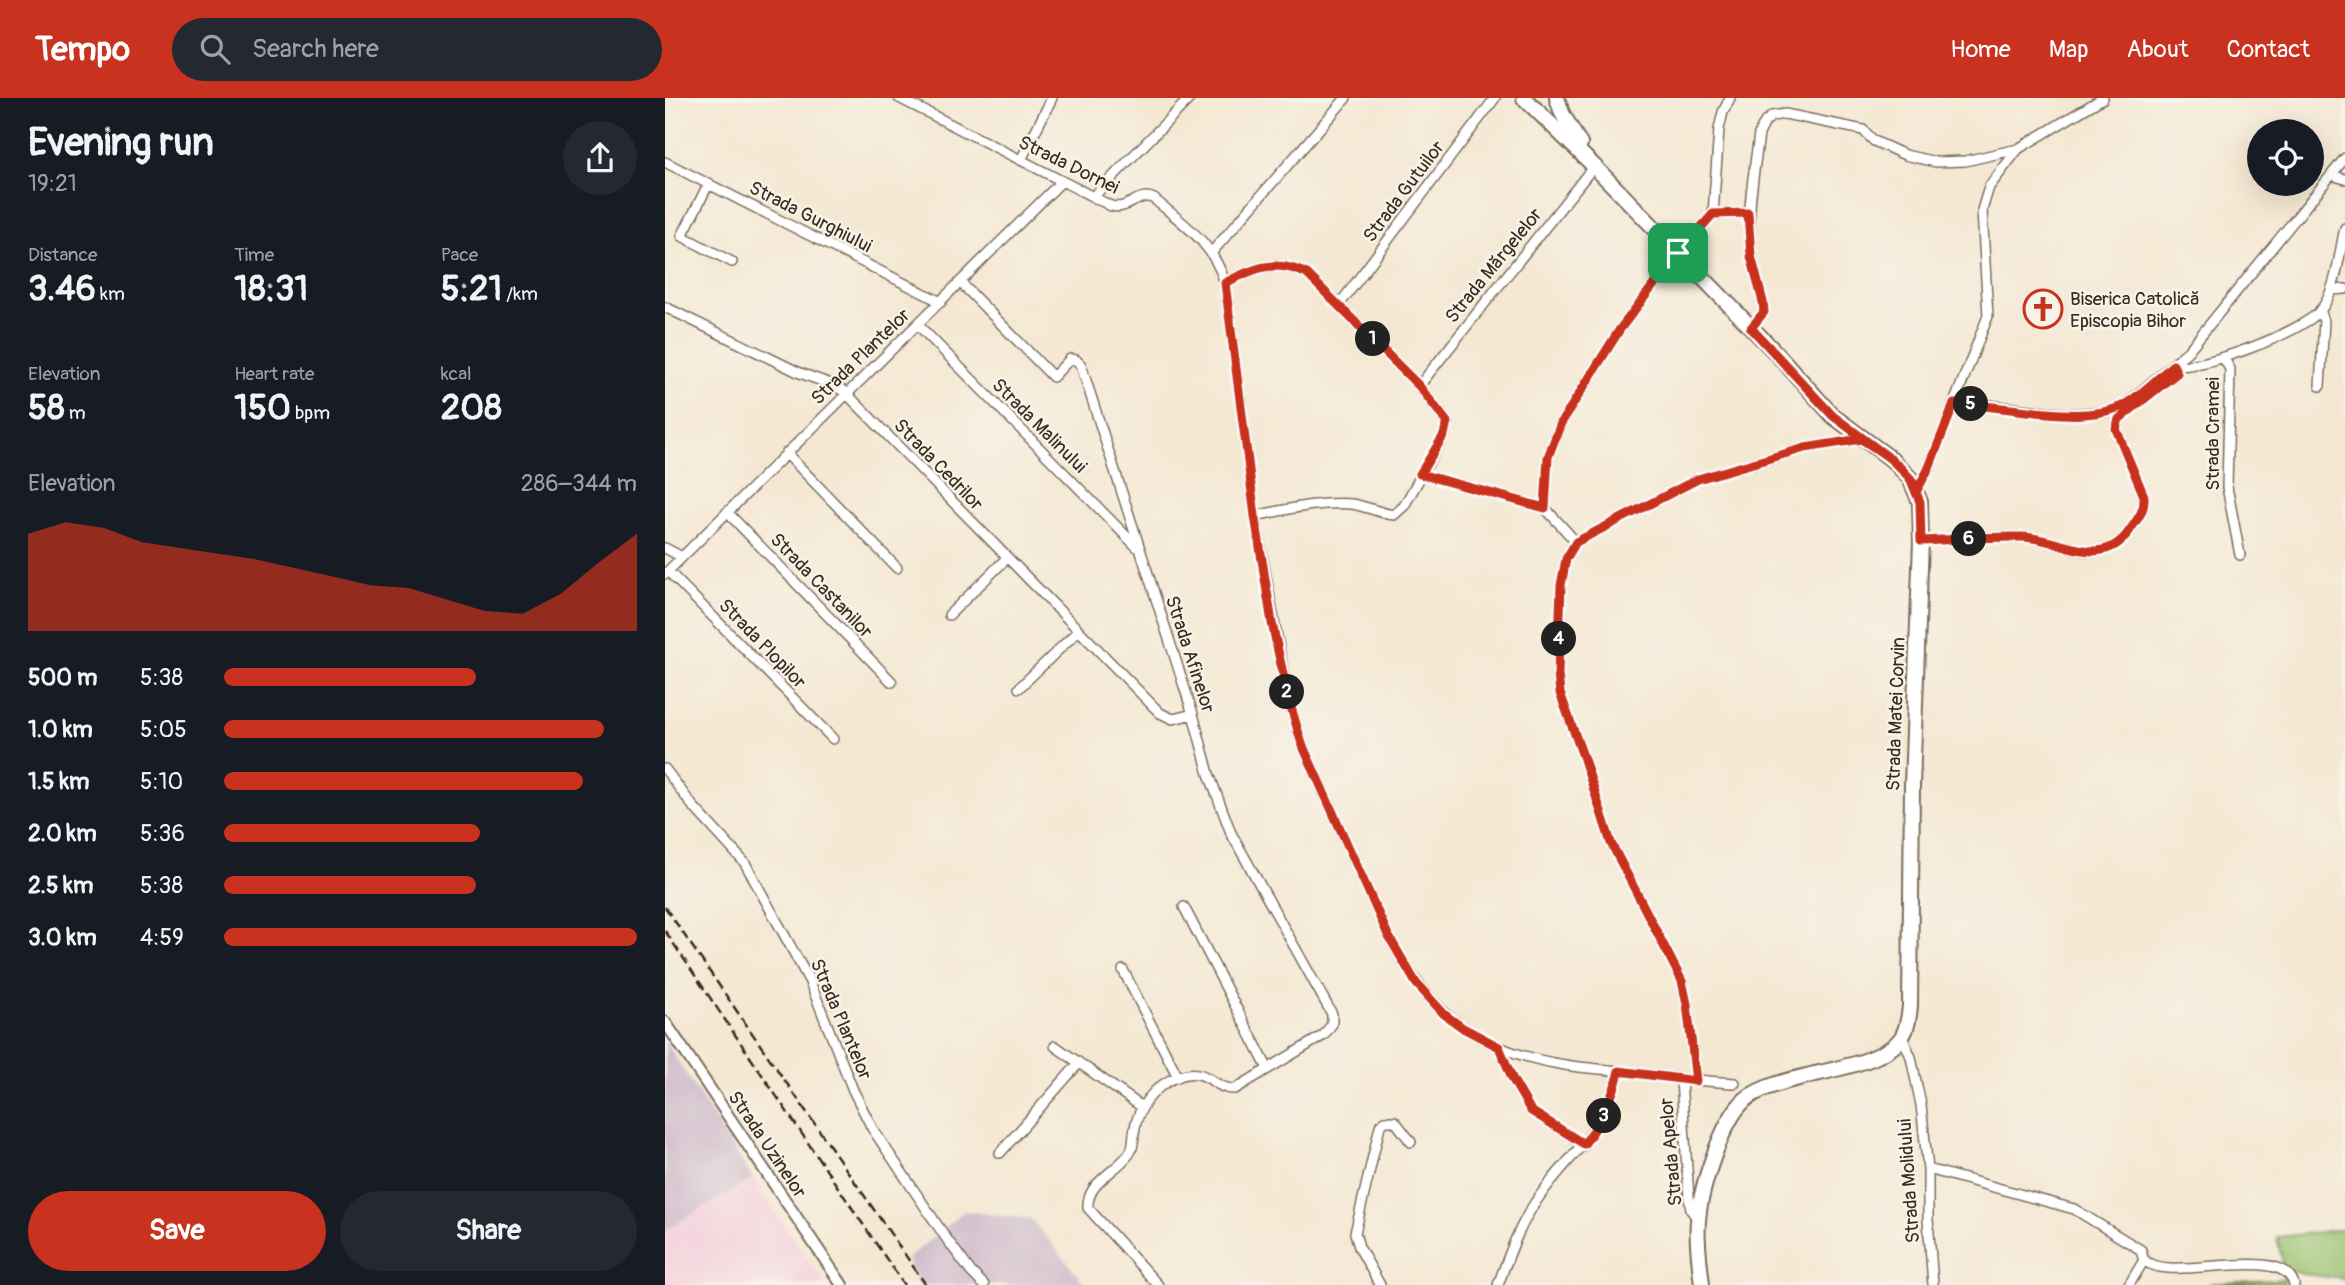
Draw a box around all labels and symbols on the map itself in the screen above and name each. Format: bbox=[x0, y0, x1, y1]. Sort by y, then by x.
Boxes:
street label: Strada Dornei bbox=[1014, 130, 1123, 200]
street label: Strada Gutuilor bbox=[1358, 136, 1450, 247]
street label: Strada Gurghiului bbox=[745, 176, 876, 258]
street label: Strada Mărgelelor bbox=[1440, 203, 1548, 328]
pin bbox=[1648, 223, 1708, 283]
place label: Biserica Catolică Episcopia Bihor bbox=[2070, 287, 2200, 333]
church icon: Biserica Catolică Episcopia Bihor bbox=[2022, 288, 2064, 330]
street label: Strada Plantelor bbox=[806, 303, 916, 410]
pin: 1 bbox=[1355, 322, 1391, 356]
street label: Strada Malinului bbox=[987, 373, 1092, 478]
street label: Strada Cramei bbox=[2201, 377, 2225, 491]
pin: 5 bbox=[1953, 386, 1989, 422]
street label: Strada Cedrilor bbox=[888, 414, 988, 516]
pin: 6 bbox=[1951, 522, 1987, 556]
street label: Strada Castanilor bbox=[765, 528, 878, 644]
street label: Strada Afinelor bbox=[1160, 593, 1220, 716]
street label: Strada Plopilor bbox=[713, 594, 811, 694]
pin: 4 bbox=[1541, 622, 1577, 656]
street label: Strada Matei Corvin bbox=[1881, 637, 1911, 792]
pin: 2 bbox=[1269, 674, 1305, 710]
street label: Strada Plantelor bbox=[805, 955, 877, 1084]
street label: Strada Uzinelor bbox=[723, 1086, 812, 1203]
street label: Strada Apelor bbox=[1654, 1096, 1688, 1207]
pin: 3 bbox=[1587, 1098, 1621, 1134]
street label: Strada Molidului bbox=[1893, 1118, 1925, 1244]

